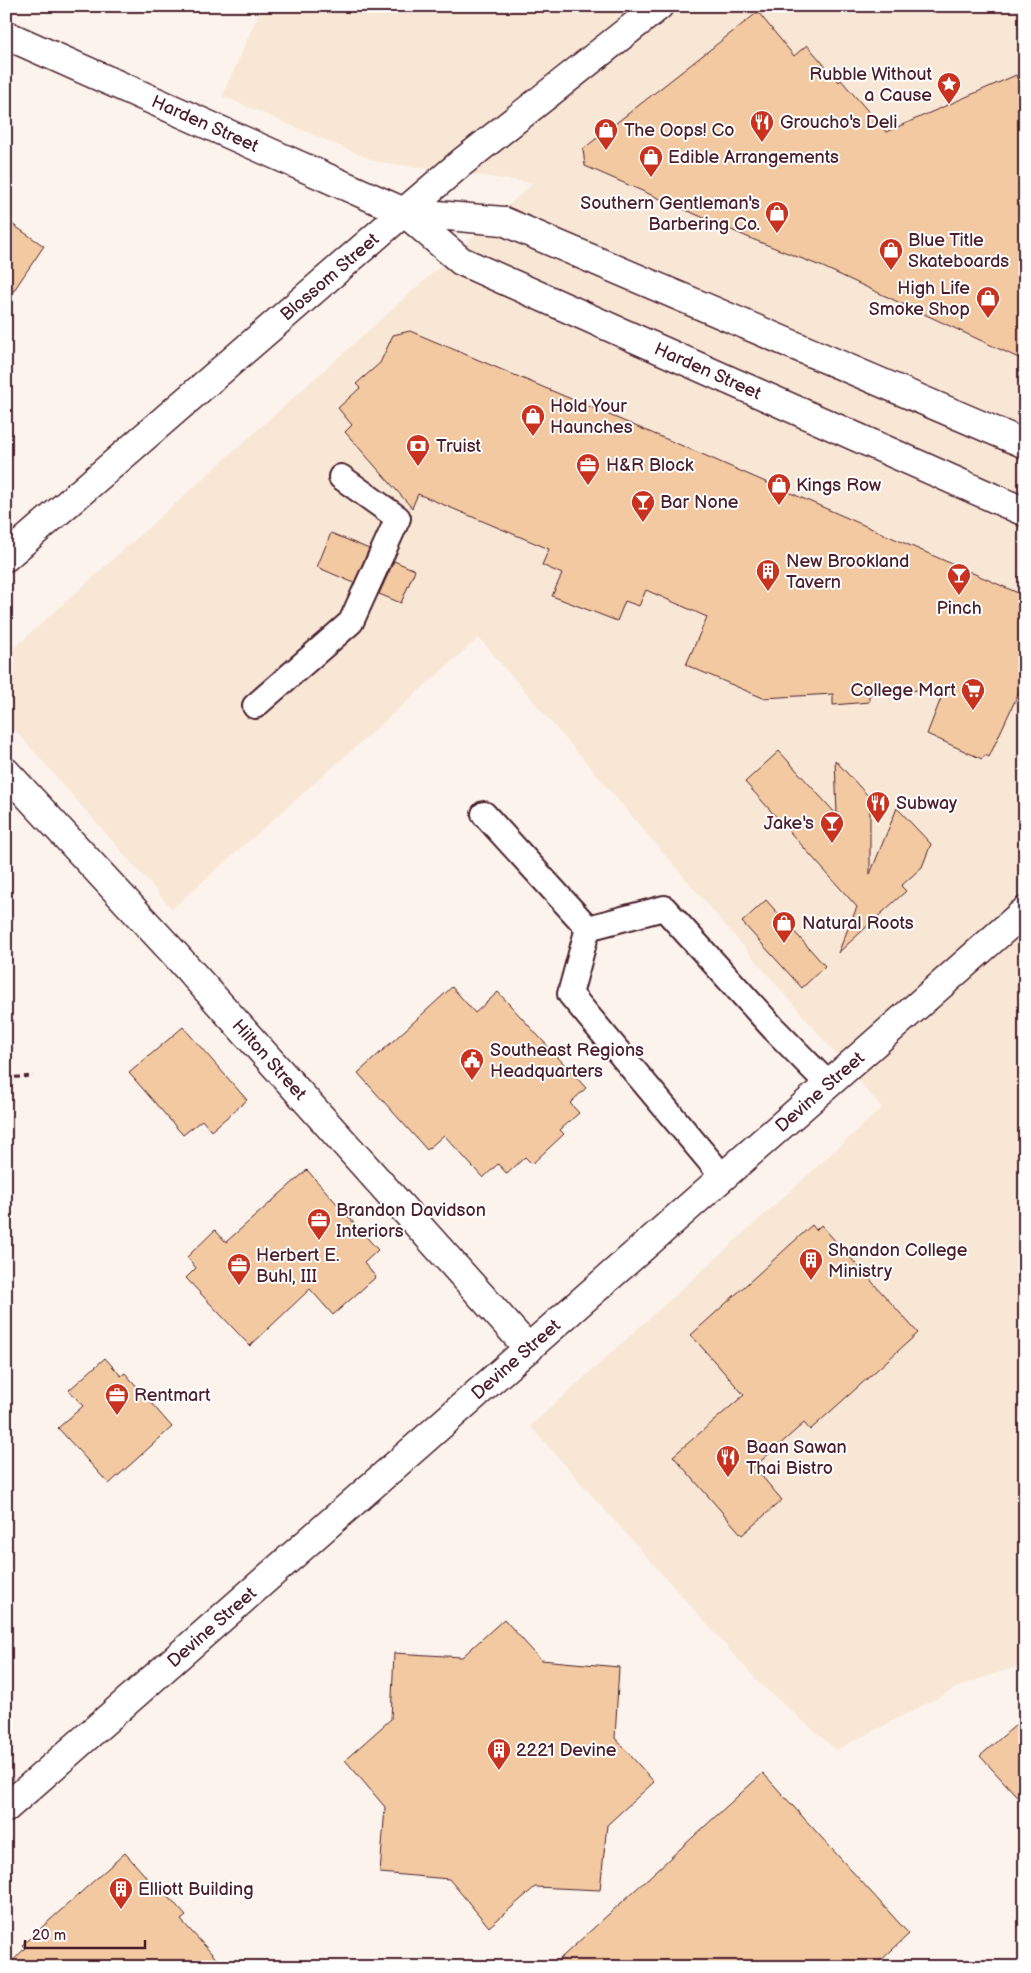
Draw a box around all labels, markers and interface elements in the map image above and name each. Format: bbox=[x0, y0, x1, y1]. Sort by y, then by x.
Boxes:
place label: Rubble Without a Cause bbox=[809, 64, 932, 106]
place icon: Rubble Without a Cause bbox=[936, 71, 962, 105]
street label: Harden Street bbox=[148, 91, 262, 157]
restaurant icon: Groucho's Deli bbox=[749, 109, 775, 143]
place label: Groucho's Deli bbox=[780, 112, 898, 133]
shop icon: The Oops! Co bbox=[593, 117, 619, 151]
place label: The Oops! Co bbox=[624, 120, 735, 141]
shop icon: Edible Arrangements bbox=[638, 144, 664, 178]
place label: Edible Arrangements bbox=[668, 147, 839, 168]
place label: Southern Gentleman's Barbering Co. bbox=[580, 193, 760, 235]
shop icon: Southern Gentleman's Barbering Co. bbox=[764, 200, 790, 234]
street label: Blossom Street bbox=[276, 228, 384, 325]
place label: Blue Title Skateboards bbox=[908, 230, 1009, 272]
shop icon: Blue Title Skateboards bbox=[878, 237, 904, 271]
place label: High Life Smoke Shop bbox=[869, 278, 970, 320]
shop icon: High Life Smoke Shop bbox=[975, 285, 1001, 319]
street label: Harden Street bbox=[651, 338, 765, 404]
place label: Hold Your Haunches bbox=[550, 396, 633, 438]
shop icon: Hold Your Haunches bbox=[520, 403, 546, 437]
bank icon: Truist bbox=[405, 433, 431, 467]
place label: Truist bbox=[436, 436, 482, 457]
office icon: H&R Block bbox=[575, 452, 601, 486]
place label: H&R Block bbox=[606, 455, 694, 476]
shop icon: Kings Row bbox=[766, 472, 792, 506]
place label: Kings Row bbox=[796, 475, 881, 496]
bar icon: Bar None bbox=[630, 489, 656, 523]
place label: Bar None bbox=[660, 492, 739, 513]
place label: New Brookland Tavern bbox=[786, 551, 909, 593]
building icon: New Brookland Tavern bbox=[755, 558, 781, 592]
bar icon: Pinch bbox=[946, 562, 972, 596]
place label: Pinch bbox=[936, 598, 982, 619]
supermarket icon: College Mart bbox=[960, 677, 986, 711]
place label: College Mart bbox=[851, 680, 956, 701]
restaurant icon: Subway bbox=[865, 790, 891, 824]
place label: Subway bbox=[896, 793, 958, 814]
bar icon: Jake's bbox=[819, 810, 845, 844]
place label: Jake's bbox=[764, 813, 814, 834]
shop icon: Natural Roots bbox=[771, 910, 797, 944]
place label: Natural Roots bbox=[802, 913, 914, 934]
street label: Hilton Street bbox=[228, 1015, 311, 1105]
place label: Southeast Regions Headquarters bbox=[490, 1040, 644, 1082]
public building icon: Southeast Regions Headquarters bbox=[459, 1047, 485, 1081]
street label: Devine Street bbox=[771, 1047, 869, 1137]
place label: Brandon Davidson Interiors bbox=[336, 1200, 486, 1242]
office icon: Brandon Davidson Interiors bbox=[306, 1207, 332, 1241]
place label: Shandon College Ministry bbox=[828, 1240, 968, 1282]
place label: Herbert E. Buhl, III bbox=[256, 1245, 340, 1287]
building icon: Shandon College Ministry bbox=[798, 1247, 824, 1281]
office icon: Herbert E. Buhl, III bbox=[226, 1252, 252, 1286]
street label: Devine Street bbox=[467, 1315, 565, 1404]
office icon: Rentmart bbox=[104, 1382, 130, 1416]
place label: Rentmart bbox=[134, 1385, 211, 1406]
place label: Baan Sawan Thai Bistro bbox=[746, 1437, 847, 1479]
restaurant icon: Baan Sawan Thai Bistro bbox=[715, 1444, 741, 1478]
street label: Devine Street bbox=[163, 1582, 261, 1672]
building icon: 2221 Devine bbox=[486, 1737, 512, 1771]
place label: 2221 Devine bbox=[516, 1740, 617, 1761]
building icon: Elliott Building bbox=[108, 1876, 134, 1910]
place label: Elliott Building bbox=[138, 1879, 254, 1900]
scale bar bbox=[25, 1918, 145, 1950]
text: 20 m bbox=[32, 1926, 66, 1945]

